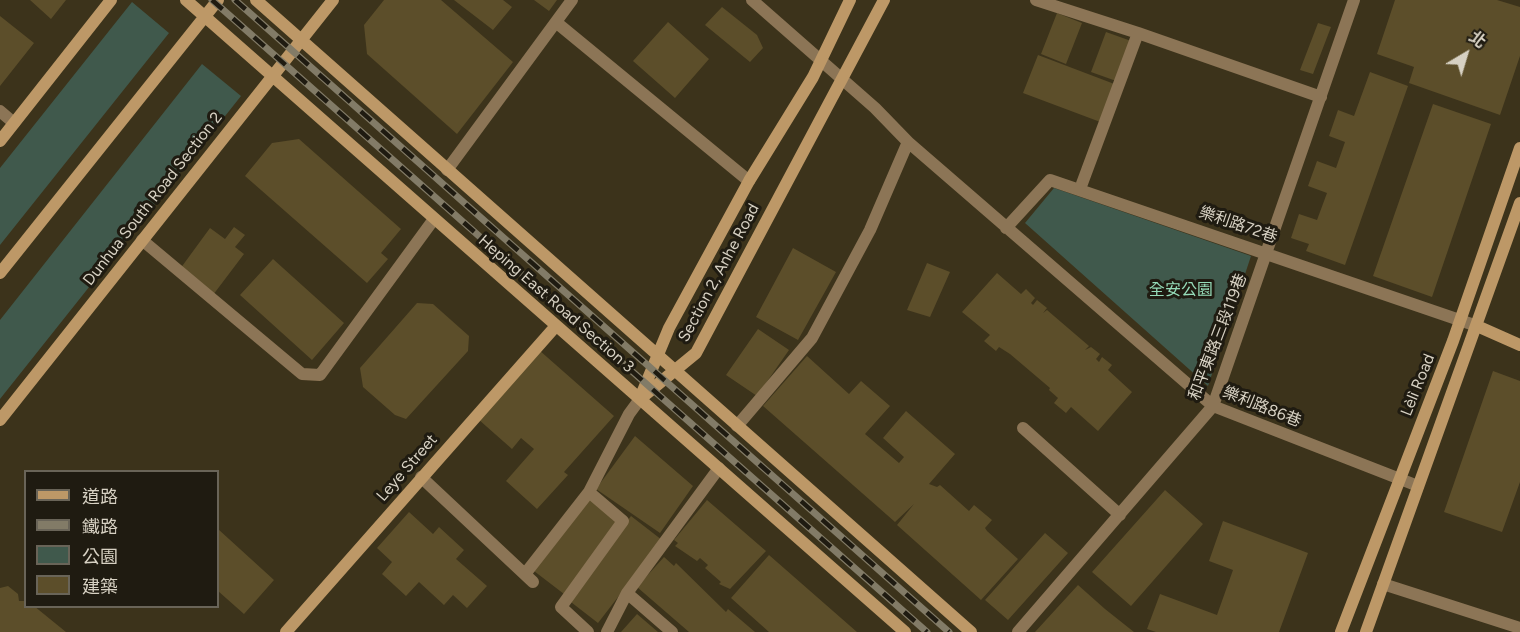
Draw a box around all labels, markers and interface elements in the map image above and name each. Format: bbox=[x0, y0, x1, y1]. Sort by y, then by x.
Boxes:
north arrow bbox=[1436, 24, 1496, 84]
text: 北 bbox=[1465, 27, 1490, 52]
street label: Dunhua South Road Section 2 bbox=[79, 109, 227, 289]
street label: Section 2, Anhe Road bbox=[674, 201, 764, 345]
street label: 樂利路72巷 bbox=[1196, 203, 1280, 247]
street label: Heping East Road Section 3 bbox=[474, 231, 638, 377]
street label: 和平東路三段119巷 bbox=[1185, 271, 1251, 403]
park label: 全安公園 bbox=[1149, 280, 1213, 300]
street label: Lèlì Road bbox=[1397, 351, 1439, 419]
street label: 樂利路86巷 bbox=[1220, 383, 1304, 431]
street label: Leye Street bbox=[373, 431, 441, 505]
legend bbox=[24, 470, 219, 608]
text: 道路 bbox=[82, 486, 118, 508]
text: 鐵路 bbox=[82, 516, 118, 538]
text: 公園 bbox=[82, 546, 118, 568]
text: 建築 bbox=[82, 576, 118, 598]

